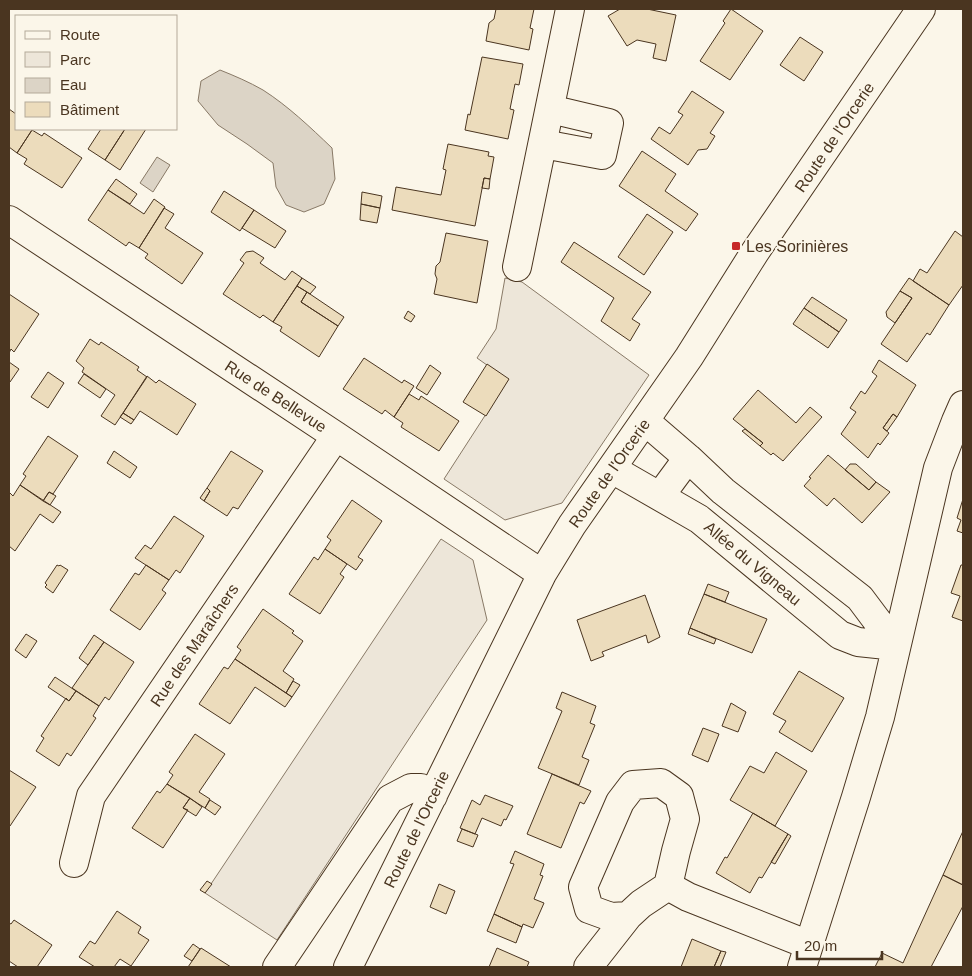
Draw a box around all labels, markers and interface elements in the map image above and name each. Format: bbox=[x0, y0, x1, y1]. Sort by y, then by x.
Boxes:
legend bbox=[15, 15, 178, 130]
text: Route bbox=[60, 26, 100, 43]
text: Parc bbox=[60, 51, 91, 68]
text: Eau bbox=[60, 76, 87, 93]
street label: Route de l'Orcerie bbox=[791, 79, 877, 195]
text: Bâtiment bbox=[60, 101, 120, 118]
place label: Les Sorinières bbox=[746, 238, 848, 255]
marker: Les Sorinières bbox=[730, 240, 742, 252]
street label: Rue de Bellevue bbox=[222, 357, 330, 436]
street label: Route de l'Orcerie bbox=[566, 416, 653, 531]
street label: Allée du Vigneau bbox=[701, 518, 804, 609]
street label: Rue des Maraîchers bbox=[147, 581, 242, 710]
street label: Route de l'Orcerie bbox=[381, 768, 452, 891]
scale bar bbox=[797, 928, 882, 960]
text: 20 m bbox=[804, 937, 837, 954]

